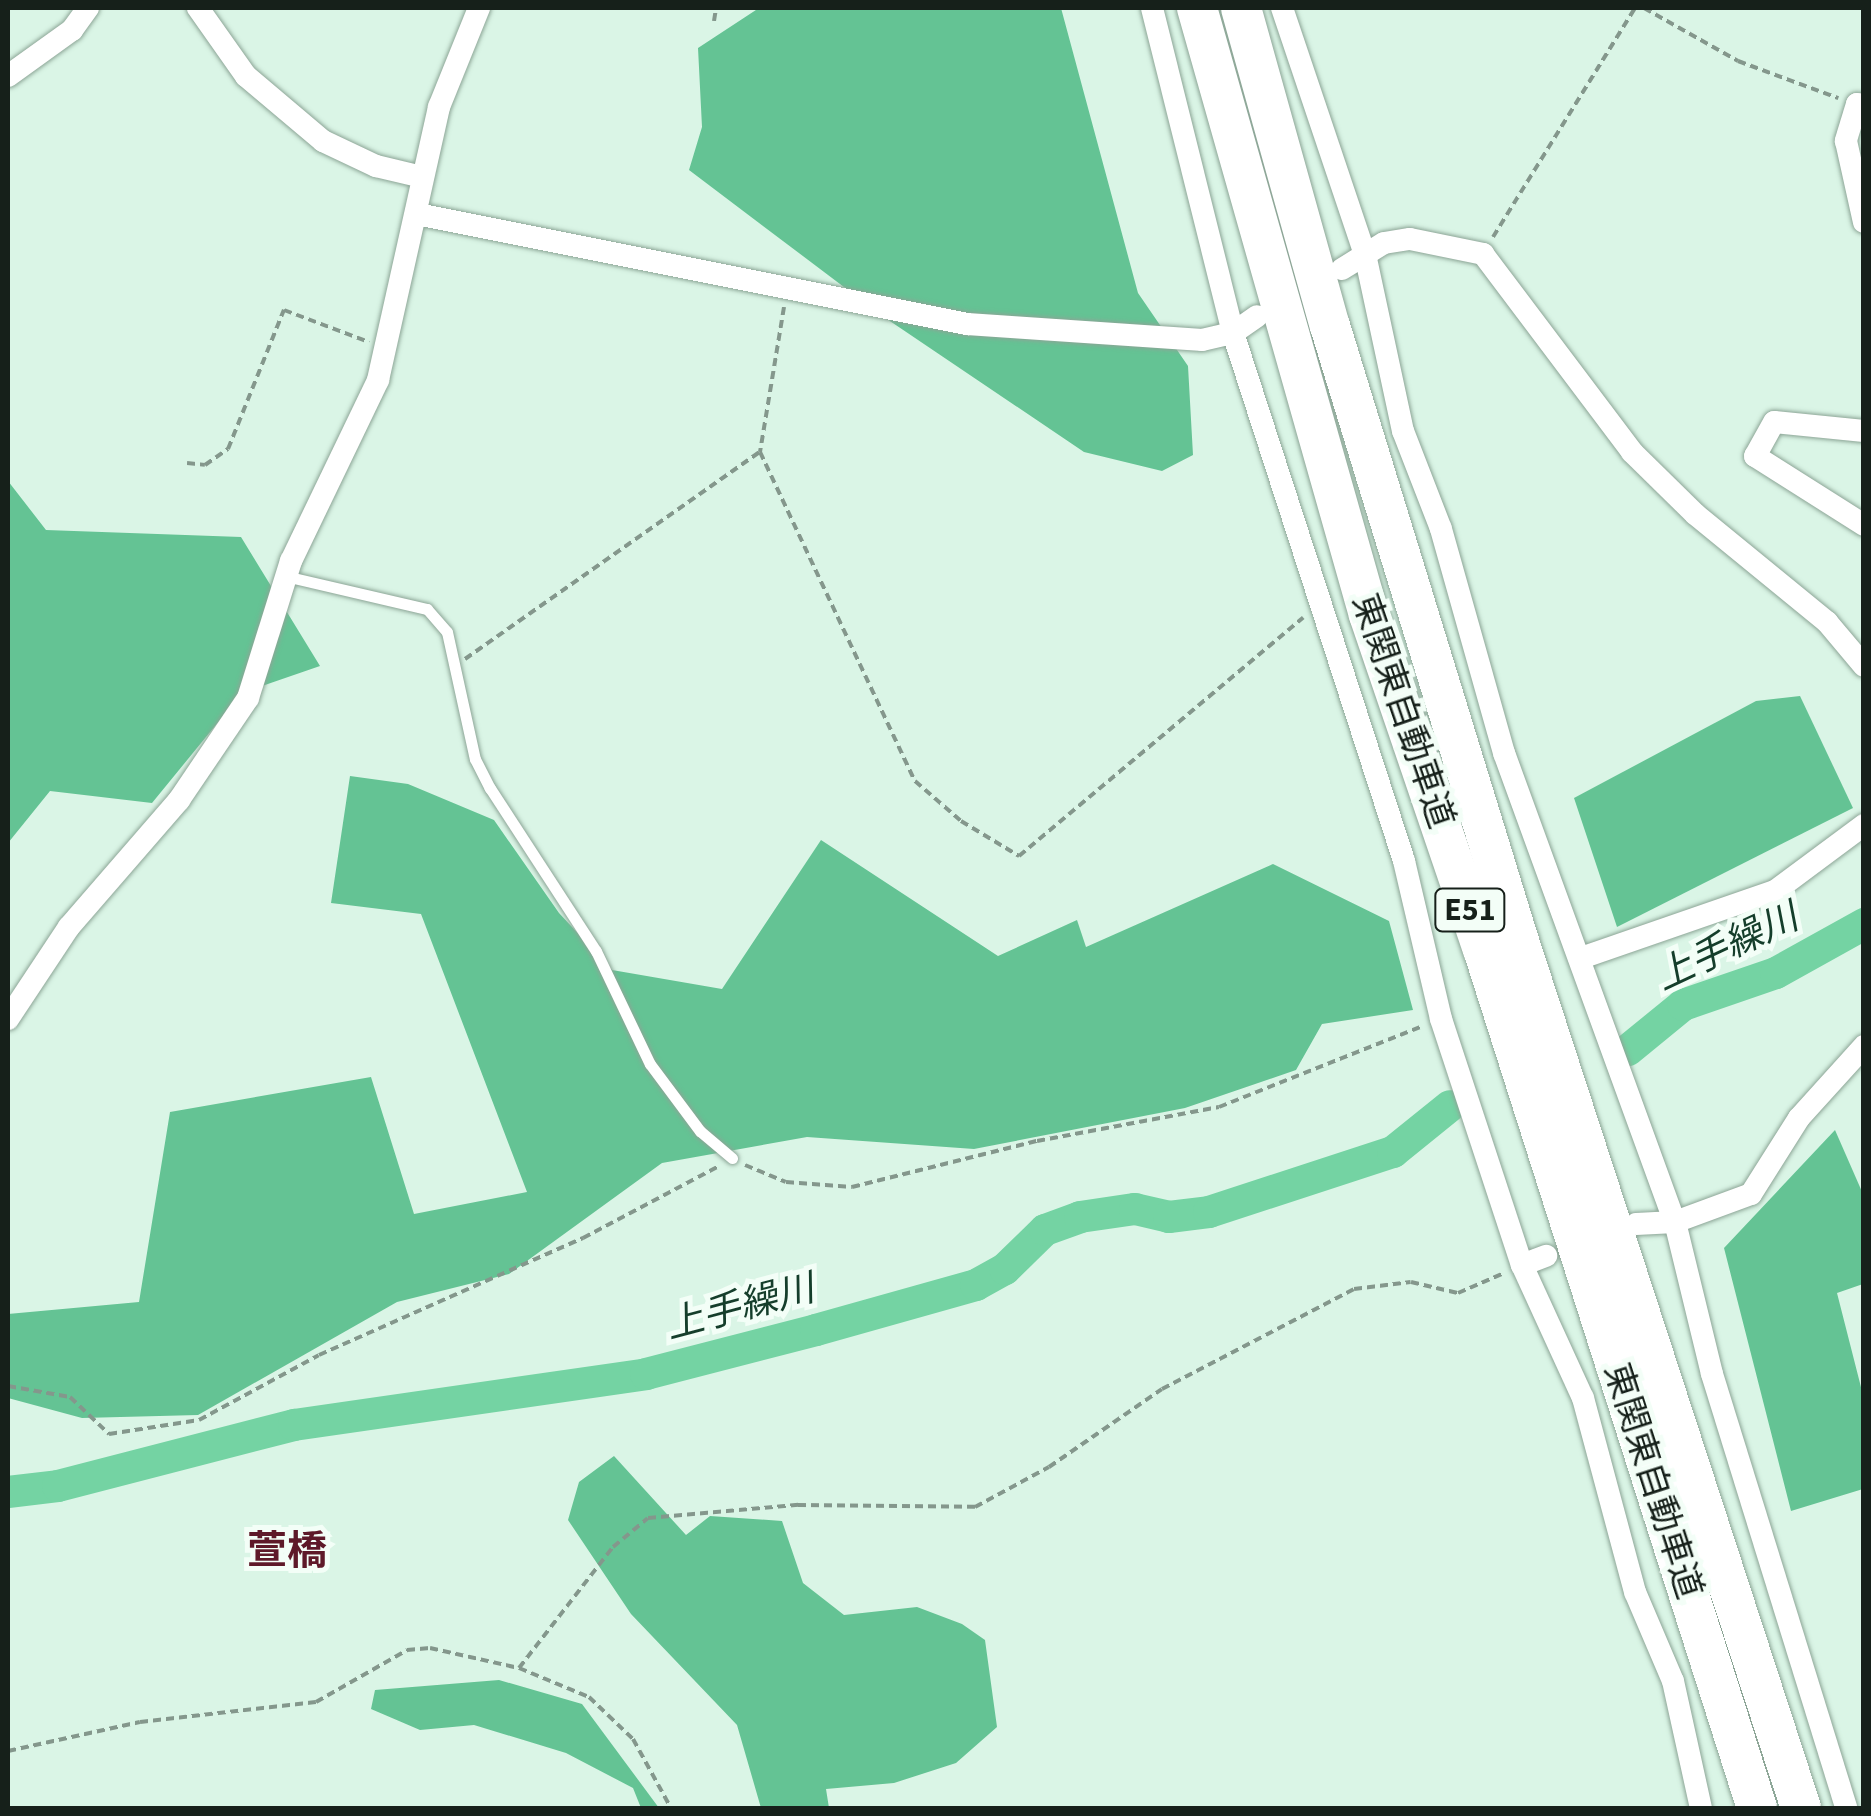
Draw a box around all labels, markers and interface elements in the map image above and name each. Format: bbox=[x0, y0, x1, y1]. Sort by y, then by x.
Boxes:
street label: 東関東自動車道 bbox=[1343, 588, 1463, 834]
road number: E51 bbox=[1432, 883, 1508, 937]
water label: 上手繰川 bbox=[1648, 895, 1806, 1001]
water label: 上手繰川 bbox=[661, 1266, 819, 1350]
street label: 東関東自動車道 bbox=[1595, 1358, 1711, 1604]
district label: 萱橋 bbox=[247, 1528, 327, 1576]

